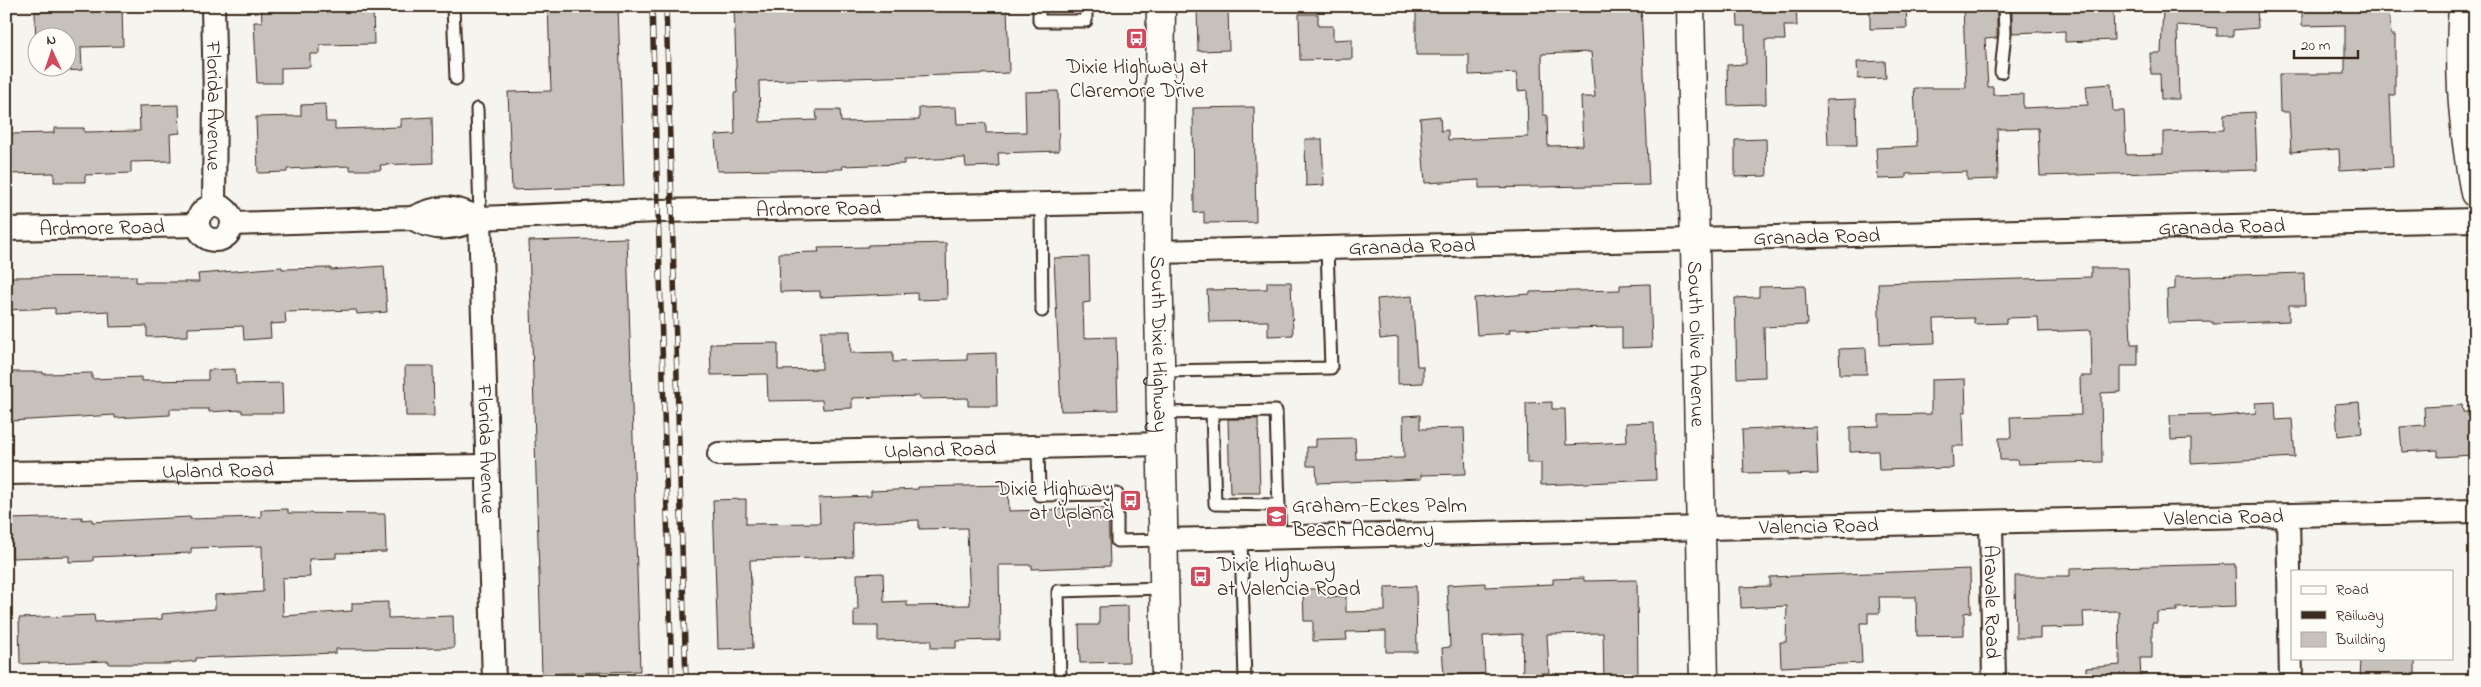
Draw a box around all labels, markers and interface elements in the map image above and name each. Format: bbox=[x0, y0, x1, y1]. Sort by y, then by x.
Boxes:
bus stop icon: Dixie Highway at Claremore Drive bbox=[1125, 27, 1149, 51]
north arrow bbox=[28, 28, 78, 78]
scale bar bbox=[2294, 28, 2357, 60]
text: N bbox=[46, 30, 57, 51]
text: 20 m bbox=[2301, 35, 2331, 57]
street label: Florida Avenue bbox=[197, 40, 228, 171]
place label: Dixie Highway at Claremore Drive bbox=[1065, 53, 1208, 107]
street label: Ardmore Road bbox=[756, 194, 882, 226]
street label: Granada Road bbox=[2158, 212, 2286, 245]
street label: Ardmore Road bbox=[39, 213, 165, 245]
street label: Granada Road bbox=[1753, 221, 1881, 255]
street label: Granada Road bbox=[1348, 231, 1476, 264]
street label: South Dixie Highway bbox=[1141, 255, 1174, 433]
street label: South Olive Avenue bbox=[1678, 261, 1712, 428]
street label: Florida Avenue bbox=[468, 383, 502, 515]
street label: Upland Road bbox=[884, 435, 997, 467]
street label: Upland Road bbox=[162, 456, 274, 488]
place label: Dixie Highway at Upland bbox=[995, 475, 1114, 529]
bus stop icon: Dixie Highway at Upland bbox=[1118, 488, 1142, 512]
place label: Graham-Eckes Palm Beach Academy bbox=[1291, 492, 1467, 548]
street label: Valencia Road bbox=[2162, 502, 2284, 535]
school or university icon: Graham-Eckes Palm Beach Academy bbox=[1264, 505, 1288, 529]
street label: Valencia Road bbox=[1758, 511, 1879, 544]
street label: Aravale Road bbox=[1974, 545, 2007, 660]
place label: Dixie Highway at Valencia Road bbox=[1216, 551, 1361, 605]
bus stop icon: Dixie Highway at Valencia Road bbox=[1189, 564, 1213, 588]
legend bbox=[2291, 570, 2454, 660]
text: Road bbox=[2336, 579, 2369, 601]
text: Railway bbox=[2336, 605, 2384, 628]
text: Building bbox=[2335, 629, 2385, 652]

